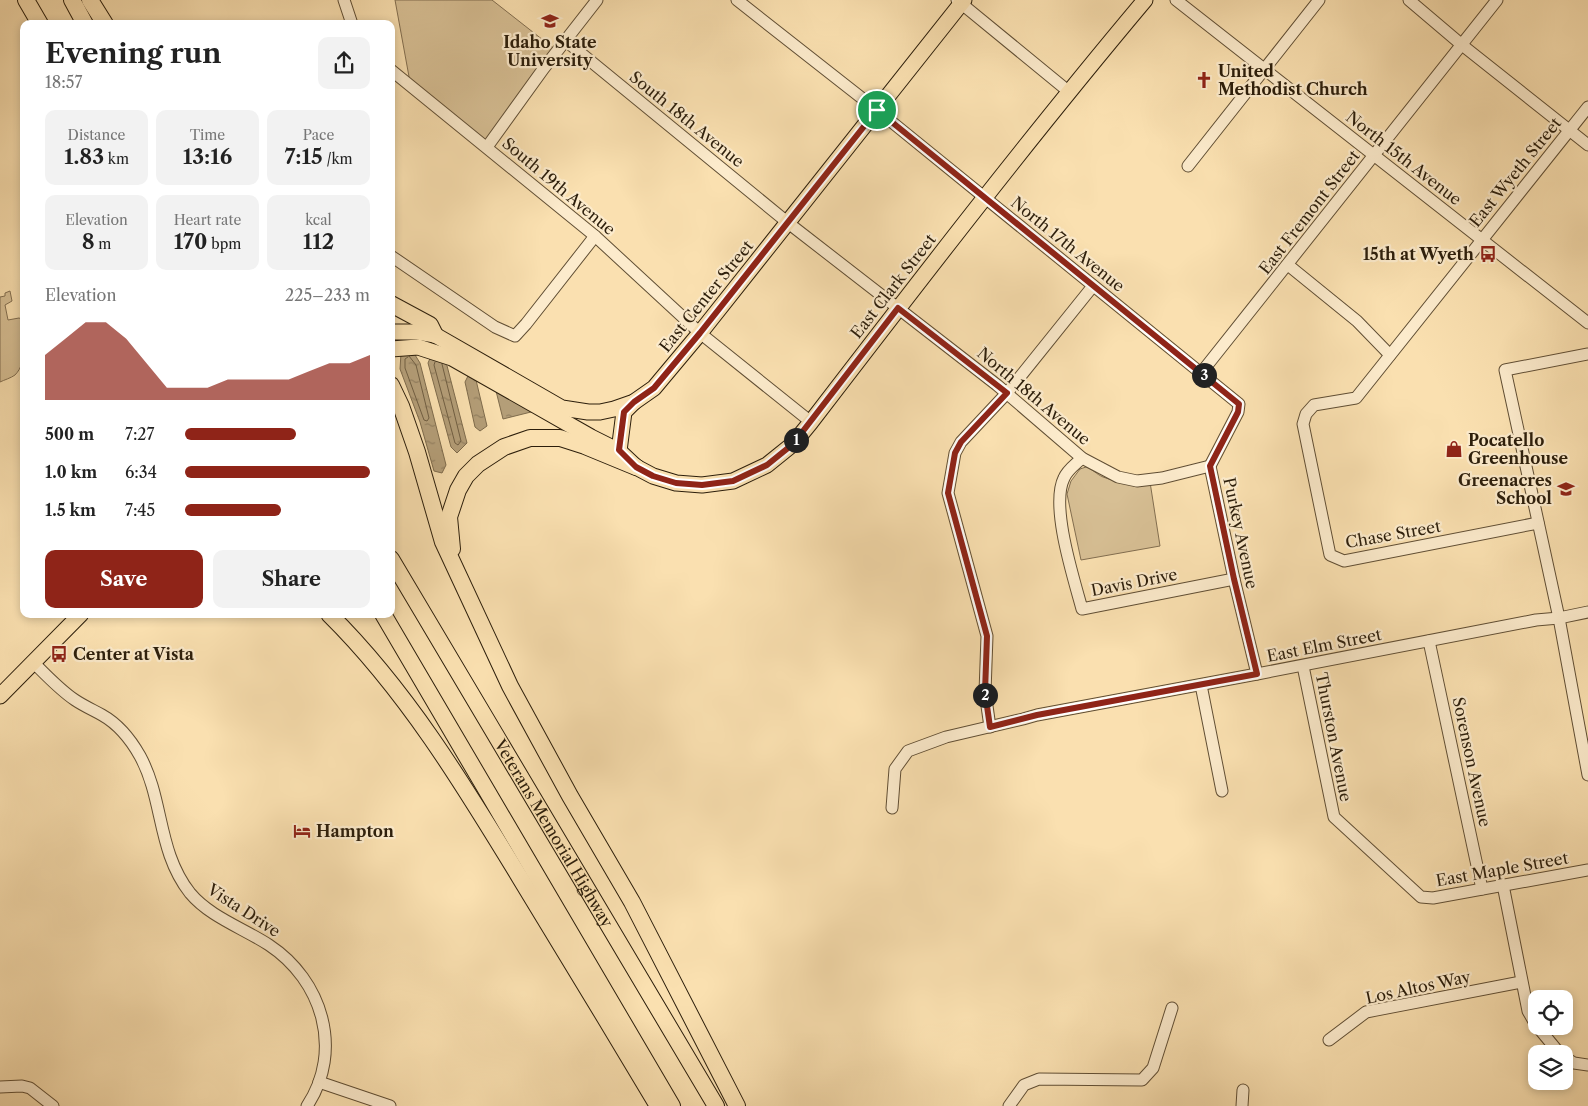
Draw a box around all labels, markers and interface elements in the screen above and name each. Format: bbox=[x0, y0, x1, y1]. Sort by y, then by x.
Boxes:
school or university icon: Idaho State University bbox=[540, 11, 560, 31]
place label: Idaho State University bbox=[503, 32, 597, 70]
text: Evening run bbox=[45, 36, 221, 70]
button: share bbox=[318, 37, 370, 89]
place label: United Methodist Church bbox=[1218, 61, 1368, 99]
street label: South 18th Avenue bbox=[626, 67, 748, 171]
church icon: United Methodist Church bbox=[1194, 70, 1214, 90]
text: 18:57 bbox=[45, 72, 82, 92]
pin bbox=[856, 89, 898, 131]
icon: arrive bbox=[863, 96, 891, 124]
street label: North 15th Avenue bbox=[1342, 107, 1466, 209]
street label: East Wyeth Street bbox=[1465, 113, 1565, 231]
text: Distance bbox=[68, 126, 125, 144]
text: Time bbox=[190, 126, 225, 144]
text: Pace bbox=[303, 126, 334, 144]
street label: South 19th Avenue bbox=[498, 133, 620, 239]
text: 1.83 bbox=[64, 144, 104, 169]
text: 13:16 bbox=[183, 144, 232, 169]
text: 7:15 bbox=[284, 144, 323, 169]
street label: East Fremont Street bbox=[1254, 146, 1364, 278]
text: km bbox=[104, 150, 129, 168]
text: /km bbox=[323, 150, 353, 168]
street label: North 17th Avenue bbox=[1007, 192, 1129, 296]
text: Elevation bbox=[65, 211, 128, 229]
text: Heart rate bbox=[174, 211, 241, 229]
text: kcal bbox=[305, 211, 332, 229]
text: 8 bbox=[82, 229, 95, 254]
text: 170 bbox=[174, 229, 207, 254]
text: 112 bbox=[303, 229, 334, 254]
street label: East Clark Street bbox=[846, 230, 940, 342]
text: m bbox=[95, 235, 111, 253]
text: bpm bbox=[207, 235, 241, 253]
street label: East Center Street bbox=[655, 236, 757, 356]
place label: 15th at Wyeth bbox=[1363, 244, 1474, 264]
bus stop icon: 15th at Wyeth bbox=[1478, 244, 1498, 264]
text: Elevation bbox=[45, 285, 116, 305]
text: 225–233 m bbox=[285, 285, 370, 305]
street label: North 18th Avenue bbox=[973, 343, 1095, 449]
pin: 3 bbox=[1192, 362, 1216, 388]
text: 3 bbox=[1201, 366, 1208, 384]
text: 500 m bbox=[45, 424, 94, 444]
text: 7:27 bbox=[125, 424, 154, 444]
pin: 1 bbox=[784, 428, 808, 452]
place label: Pocatello Greenhouse bbox=[1468, 430, 1568, 468]
text: 1 bbox=[793, 431, 800, 449]
shop icon: Pocatello Greenhouse bbox=[1444, 439, 1464, 459]
text: 1.0 km bbox=[45, 462, 97, 482]
text: 6:34 bbox=[125, 462, 157, 482]
place label: Greenacres School bbox=[1458, 470, 1552, 508]
street label: Purkey Avenue bbox=[1219, 476, 1263, 591]
school or university icon: Greenacres School bbox=[1556, 479, 1576, 499]
text: 1.5 km bbox=[45, 500, 96, 520]
text: 7:45 bbox=[125, 500, 155, 520]
street label: Chase Street bbox=[1344, 516, 1443, 552]
button: Save bbox=[45, 550, 203, 608]
button: Share bbox=[213, 550, 370, 608]
street label: Davis Drive bbox=[1089, 564, 1179, 600]
street label: East Elm Street bbox=[1265, 624, 1383, 666]
bus stop icon: Center at Vista bbox=[49, 644, 69, 664]
place label: Center at Vista bbox=[73, 644, 195, 664]
street label: Thurston Avenue bbox=[1312, 671, 1356, 803]
pin: 2 bbox=[972, 682, 998, 708]
text: 2 bbox=[981, 686, 990, 704]
street label: Sorenson Avenue bbox=[1448, 695, 1496, 829]
street label: Veterans Memorial Highway bbox=[490, 735, 618, 932]
hotel icon: Hampton bbox=[292, 821, 312, 841]
place label: Hampton bbox=[316, 821, 394, 841]
street label: East Maple Street bbox=[1434, 847, 1570, 890]
street label: Vista Drive bbox=[203, 878, 284, 941]
street label: Los Altos Way bbox=[1364, 966, 1473, 1008]
map controls bbox=[1528, 990, 1573, 1090]
button: locate bbox=[1528, 990, 1573, 1035]
button: layers bbox=[1528, 1045, 1573, 1090]

